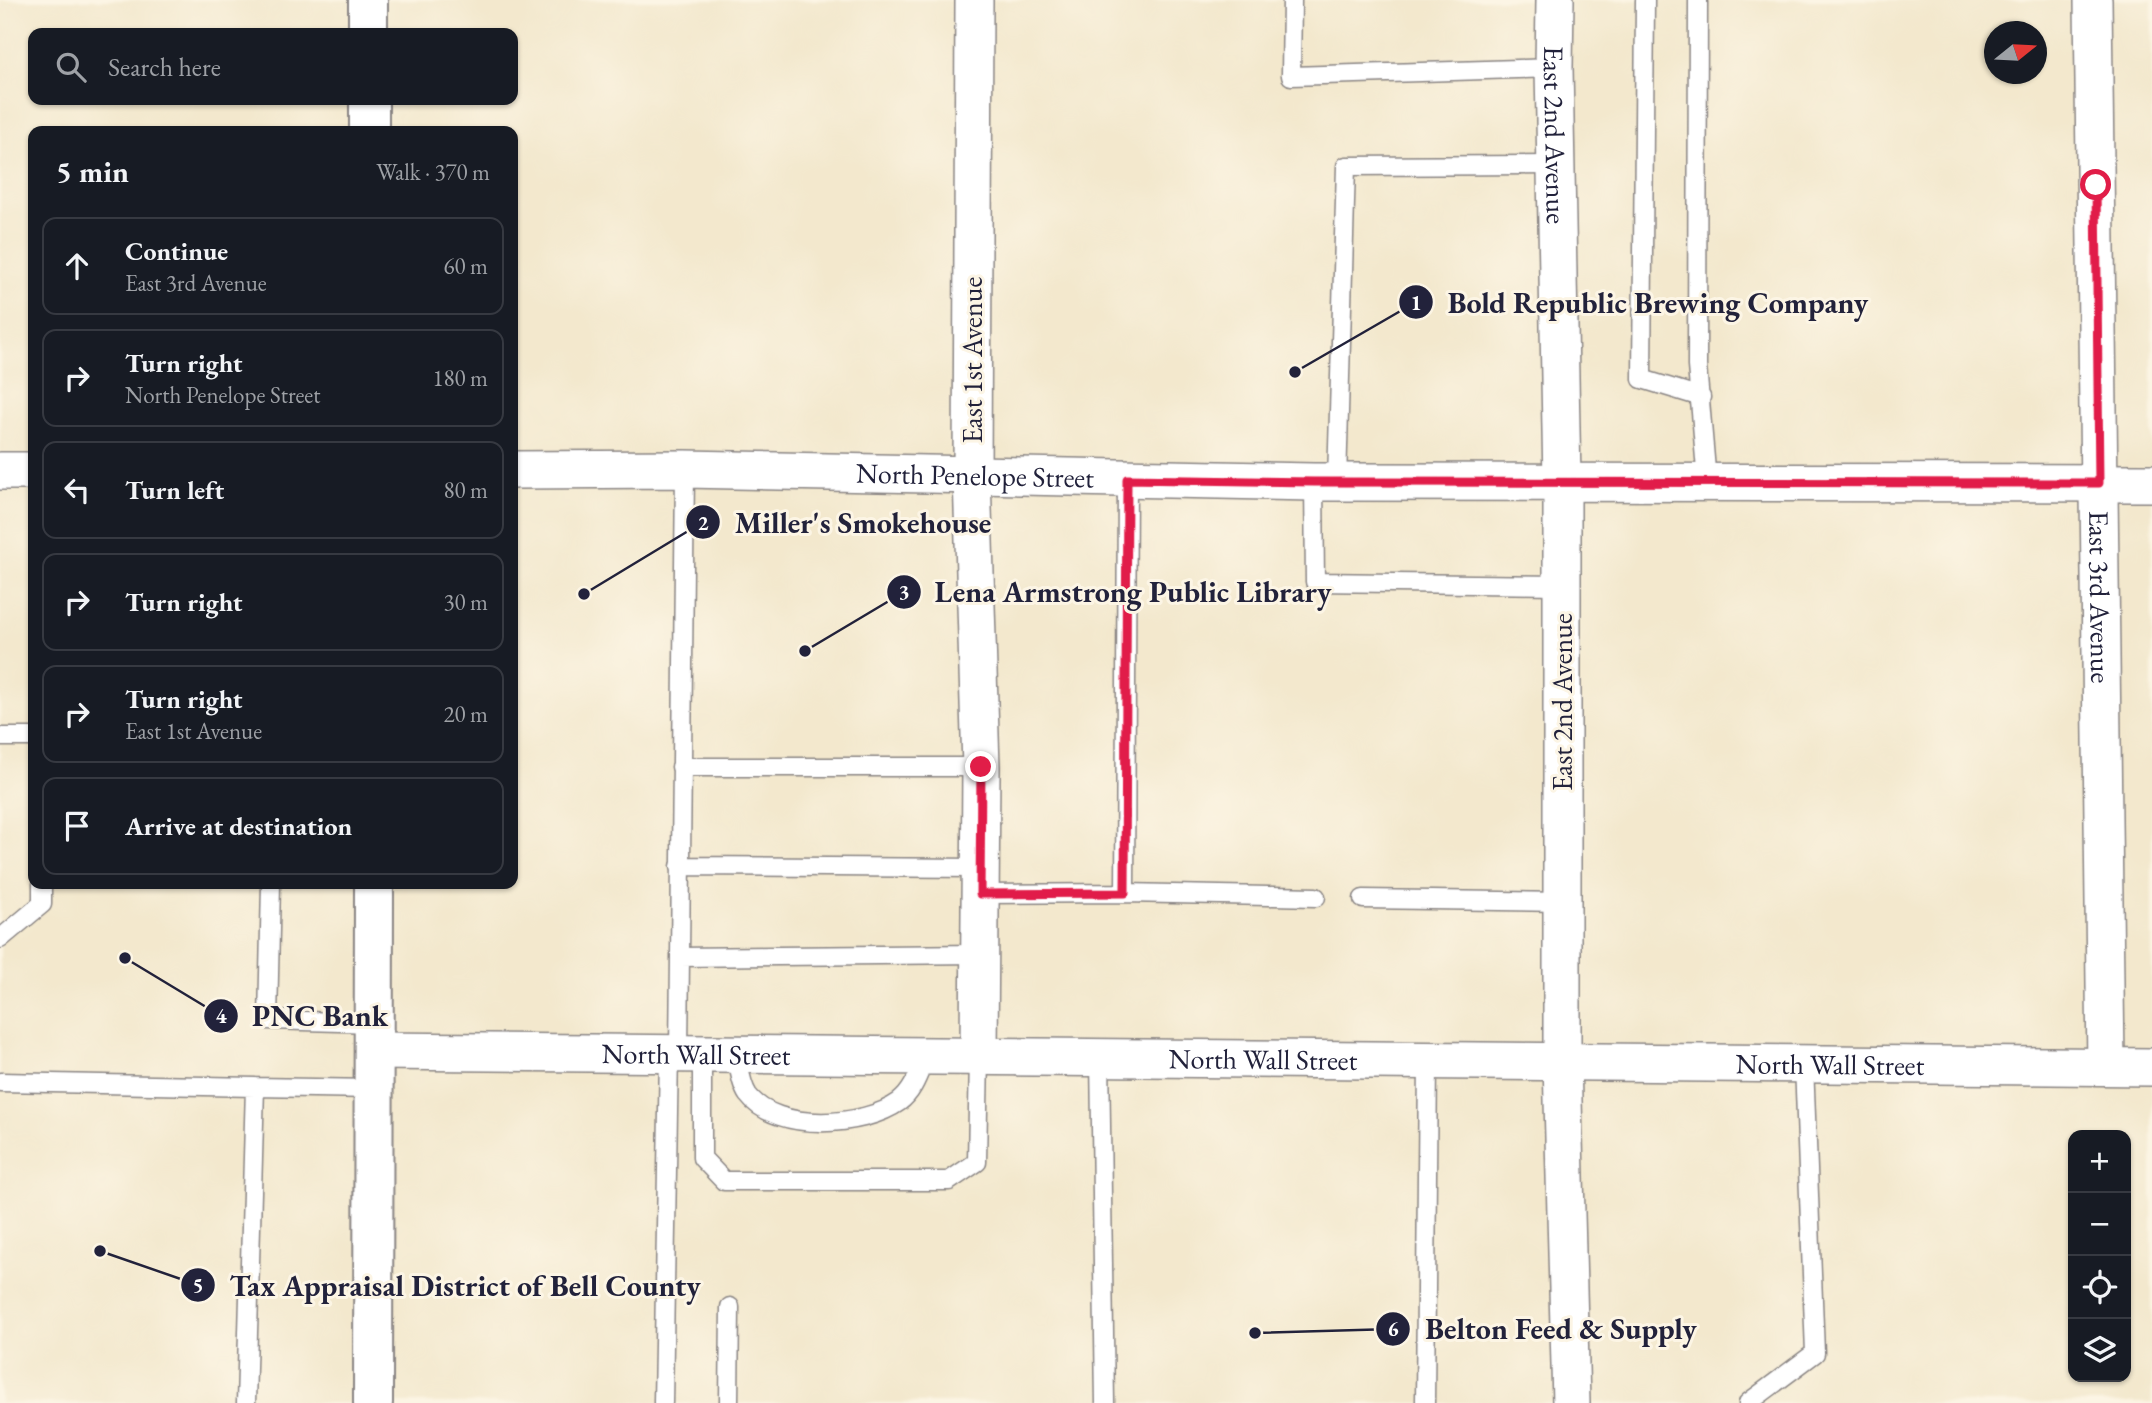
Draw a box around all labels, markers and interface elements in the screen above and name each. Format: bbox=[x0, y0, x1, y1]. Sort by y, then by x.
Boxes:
north arrow bbox=[1984, 21, 2047, 84]
search box bbox=[28, 28, 518, 105]
street label: East 2nd Avenue bbox=[1536, 46, 1575, 224]
icon: search bbox=[52, 48, 90, 86]
text: Search here bbox=[108, 50, 221, 84]
text: 5 min bbox=[56, 152, 129, 191]
text: Walk · 370 m bbox=[376, 157, 490, 187]
route start bbox=[2080, 169, 2111, 200]
text: Continue bbox=[125, 234, 228, 268]
icon: ahead bbox=[58, 247, 96, 285]
text: 60 m bbox=[443, 251, 488, 281]
text: East 3rd Avenue bbox=[125, 268, 267, 298]
street label: East 1st Avenue bbox=[954, 276, 990, 443]
callout: Bold Republic Brewing Company bbox=[1399, 277, 1882, 328]
text: Bold Republic Brewing Company bbox=[1448, 283, 1869, 322]
text: 1 bbox=[1410, 289, 1422, 316]
text: Turn right bbox=[125, 346, 243, 380]
icon: right bbox=[58, 359, 96, 397]
text: 180 m bbox=[432, 363, 488, 393]
text: North Penelope Street bbox=[125, 380, 321, 410]
street label: North Penelope Street bbox=[855, 455, 1095, 495]
icon: left bbox=[58, 471, 96, 509]
text: Turn left bbox=[125, 473, 224, 507]
text: 80 m bbox=[443, 475, 488, 505]
callout: Miller's Smokehouse bbox=[686, 497, 1005, 548]
text: Miller's Smokehouse bbox=[735, 503, 991, 542]
text: 2 bbox=[697, 509, 709, 536]
street label: East 3rd Avenue bbox=[2081, 510, 2119, 684]
callout: Lena Armstrong Public Library bbox=[886, 566, 1346, 617]
text: Lena Armstrong Public Library bbox=[935, 572, 1332, 611]
text: 3 bbox=[898, 578, 910, 605]
icon: right bbox=[58, 583, 96, 621]
text: Turn right bbox=[125, 585, 243, 619]
text: 30 m bbox=[443, 587, 488, 617]
street label: East 2nd Avenue bbox=[1544, 613, 1580, 791]
text: Turn right bbox=[125, 682, 243, 716]
icon: right bbox=[58, 695, 96, 733]
text: 20 m bbox=[443, 699, 488, 729]
text: East 1st Avenue bbox=[125, 716, 262, 746]
route end bbox=[965, 751, 996, 782]
icon: arrive bbox=[58, 807, 96, 845]
text: Arrive at destination bbox=[125, 809, 352, 843]
callout: PNC Bank bbox=[203, 990, 402, 1041]
text: PNC Bank bbox=[252, 996, 389, 1035]
text: 4 bbox=[215, 1002, 227, 1029]
street label: North Wall Street bbox=[601, 1035, 791, 1073]
street label: North Wall Street bbox=[1168, 1040, 1358, 1078]
street label: North Wall Street bbox=[1735, 1045, 1925, 1083]
map controls bbox=[2068, 1130, 2131, 1382]
button: + bbox=[2068, 1130, 2131, 1193]
button: − bbox=[2068, 1193, 2131, 1256]
button: locate bbox=[2068, 1256, 2131, 1319]
callout: Tax Appraisal District of Bell County bbox=[181, 1260, 715, 1311]
text: Tax Appraisal District of Bell County bbox=[229, 1266, 701, 1305]
text: 5 bbox=[192, 1271, 204, 1298]
callout: Belton Feed & Supply bbox=[1376, 1303, 1710, 1354]
text: Belton Feed & Supply bbox=[1425, 1309, 1697, 1348]
text: 6 bbox=[1387, 1315, 1399, 1342]
button: layers bbox=[2068, 1319, 2131, 1382]

